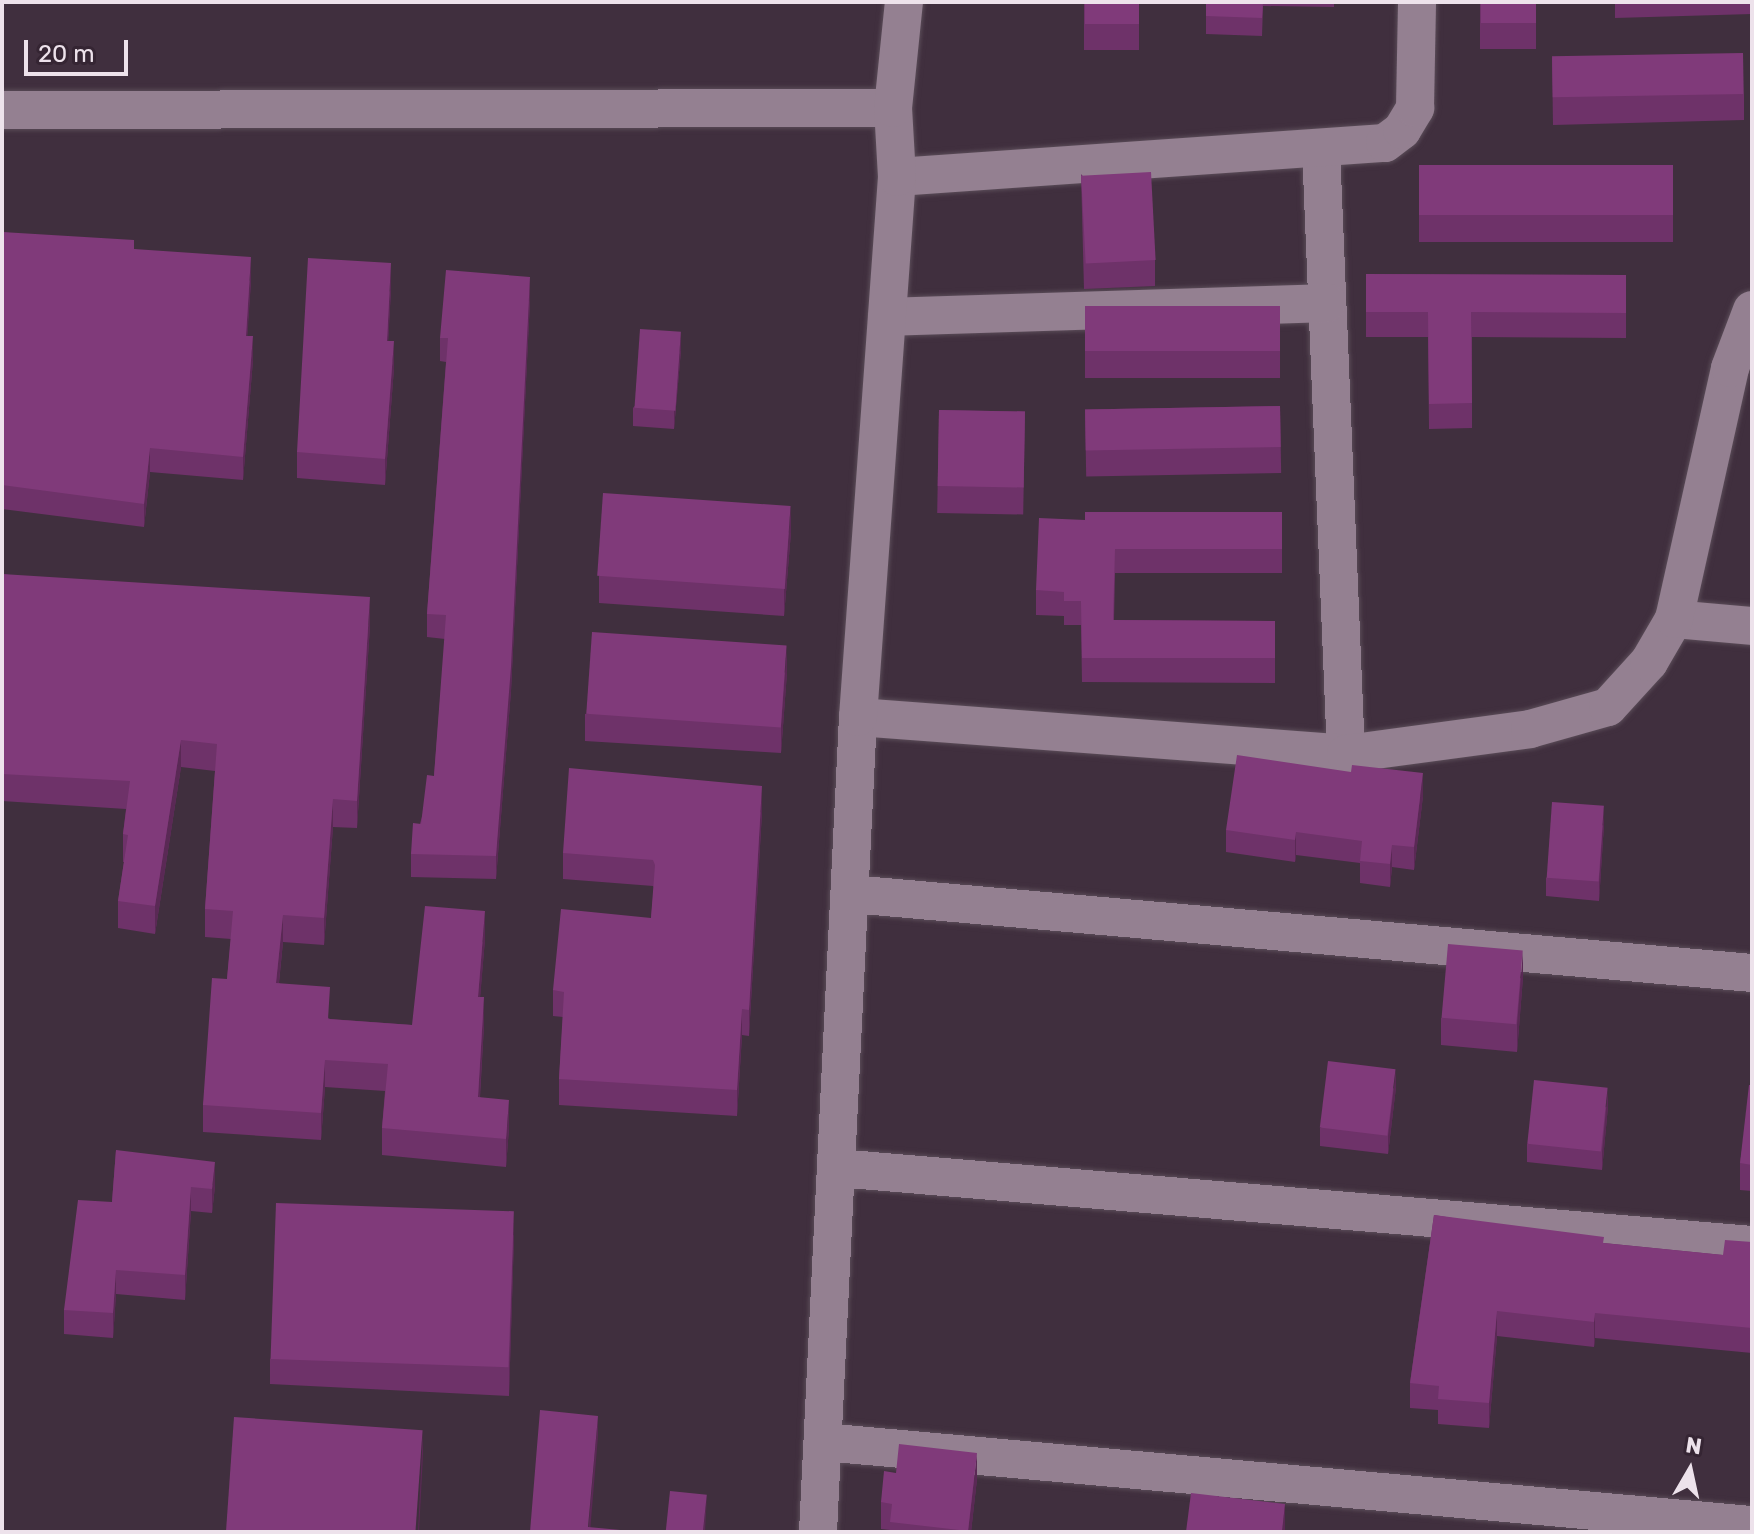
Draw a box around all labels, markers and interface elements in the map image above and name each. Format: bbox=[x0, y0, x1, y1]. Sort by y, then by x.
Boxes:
scale bar bbox=[28, 24, 132, 74]
text: 20 m bbox=[38, 40, 95, 68]
north arrow bbox=[1650, 1430, 1730, 1510]
text: N bbox=[1684, 1431, 1704, 1460]

